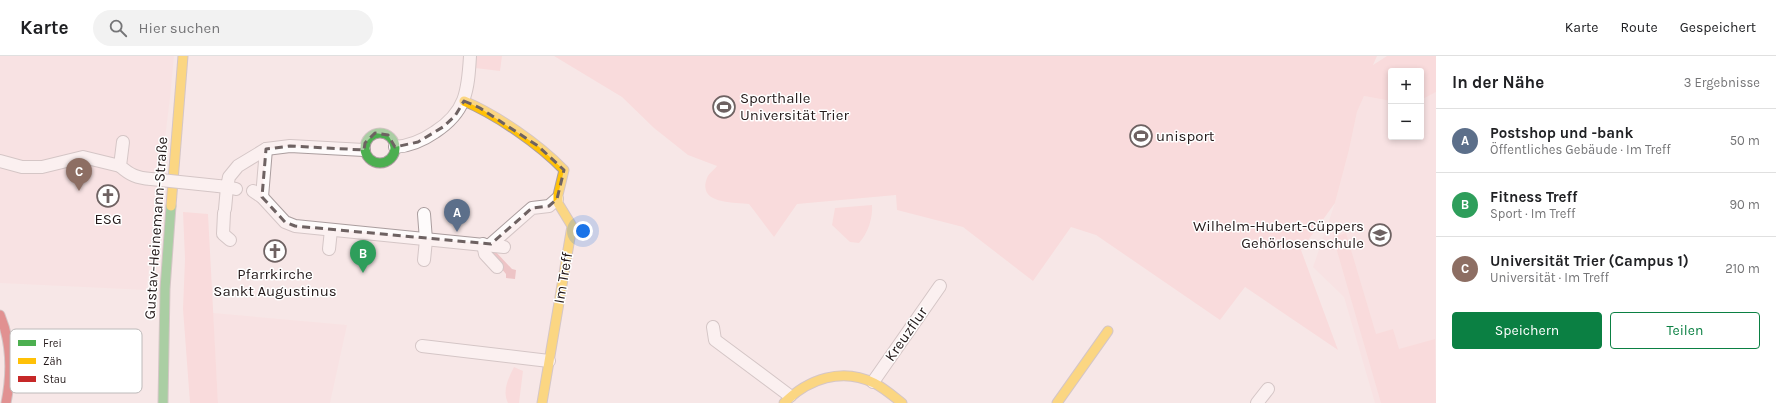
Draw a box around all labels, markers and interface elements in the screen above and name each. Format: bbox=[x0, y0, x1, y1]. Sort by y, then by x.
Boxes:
search box bbox=[93, 10, 373, 46]
text: Karte bbox=[20, 17, 69, 39]
icon: search bbox=[107, 17, 129, 39]
text: Hier suchen bbox=[139, 19, 220, 37]
text: Karte bbox=[1565, 19, 1599, 36]
text: Route bbox=[1621, 19, 1658, 36]
text: Gespeichert bbox=[1680, 19, 1756, 36]
map controls bbox=[1388, 68, 1424, 140]
button: + bbox=[1388, 68, 1424, 104]
text: In der Nähe bbox=[1452, 72, 1544, 92]
text: 3 Ergebnisse bbox=[1684, 75, 1760, 90]
place label: Sporthalle Universität Trier bbox=[740, 89, 849, 124]
sports icon: Sporthalle Universität Trier bbox=[711, 94, 737, 120]
button: − bbox=[1388, 104, 1424, 140]
sports icon: unisport bbox=[1128, 123, 1154, 149]
text: Postshop und -bank bbox=[1490, 124, 1633, 142]
place label: unisport bbox=[1156, 127, 1215, 145]
text: A bbox=[1461, 133, 1469, 148]
text: 50 m bbox=[1730, 133, 1760, 148]
street label: Gustav-Heinemann-Straße bbox=[141, 136, 171, 320]
text: Öffentliches Gebäude · Im Treff bbox=[1490, 142, 1671, 157]
pin: C bbox=[66, 158, 92, 191]
church icon: ESG bbox=[95, 183, 121, 209]
text: Fitness Treff bbox=[1490, 188, 1578, 206]
text: B bbox=[1461, 197, 1469, 212]
text: 90 m bbox=[1729, 197, 1760, 212]
pin: A bbox=[444, 199, 470, 232]
text: Sport · Im Treff bbox=[1490, 206, 1575, 221]
place label: ESG bbox=[94, 210, 122, 228]
place label: Wilhelm-Hubert-Cüppers Gehörlosenschule bbox=[1193, 217, 1364, 252]
your location bbox=[573, 221, 593, 241]
school or university icon: Wilhelm-Hubert-Cüppers Gehörlosenschule bbox=[1367, 222, 1393, 248]
church icon: Pfarrkirche Sankt Augustinus bbox=[262, 238, 288, 264]
pin: B bbox=[350, 240, 376, 273]
street label: Im Treff bbox=[550, 250, 576, 305]
text: Universität Trier (Campus 1) bbox=[1490, 252, 1689, 270]
text: C bbox=[1461, 261, 1469, 276]
text: 210 m bbox=[1725, 261, 1760, 276]
place label: Pfarrkirche Sankt Augustinus bbox=[213, 265, 337, 300]
text: Universität · Im Treff bbox=[1490, 270, 1609, 285]
street label: Kreuzflur bbox=[881, 303, 932, 365]
button: Speichern bbox=[1452, 312, 1602, 349]
button: Teilen bbox=[1610, 312, 1760, 349]
legend bbox=[10, 329, 142, 393]
text: Frei bbox=[43, 337, 62, 350]
text: Zäh bbox=[43, 355, 62, 368]
text: Stau bbox=[43, 373, 67, 386]

